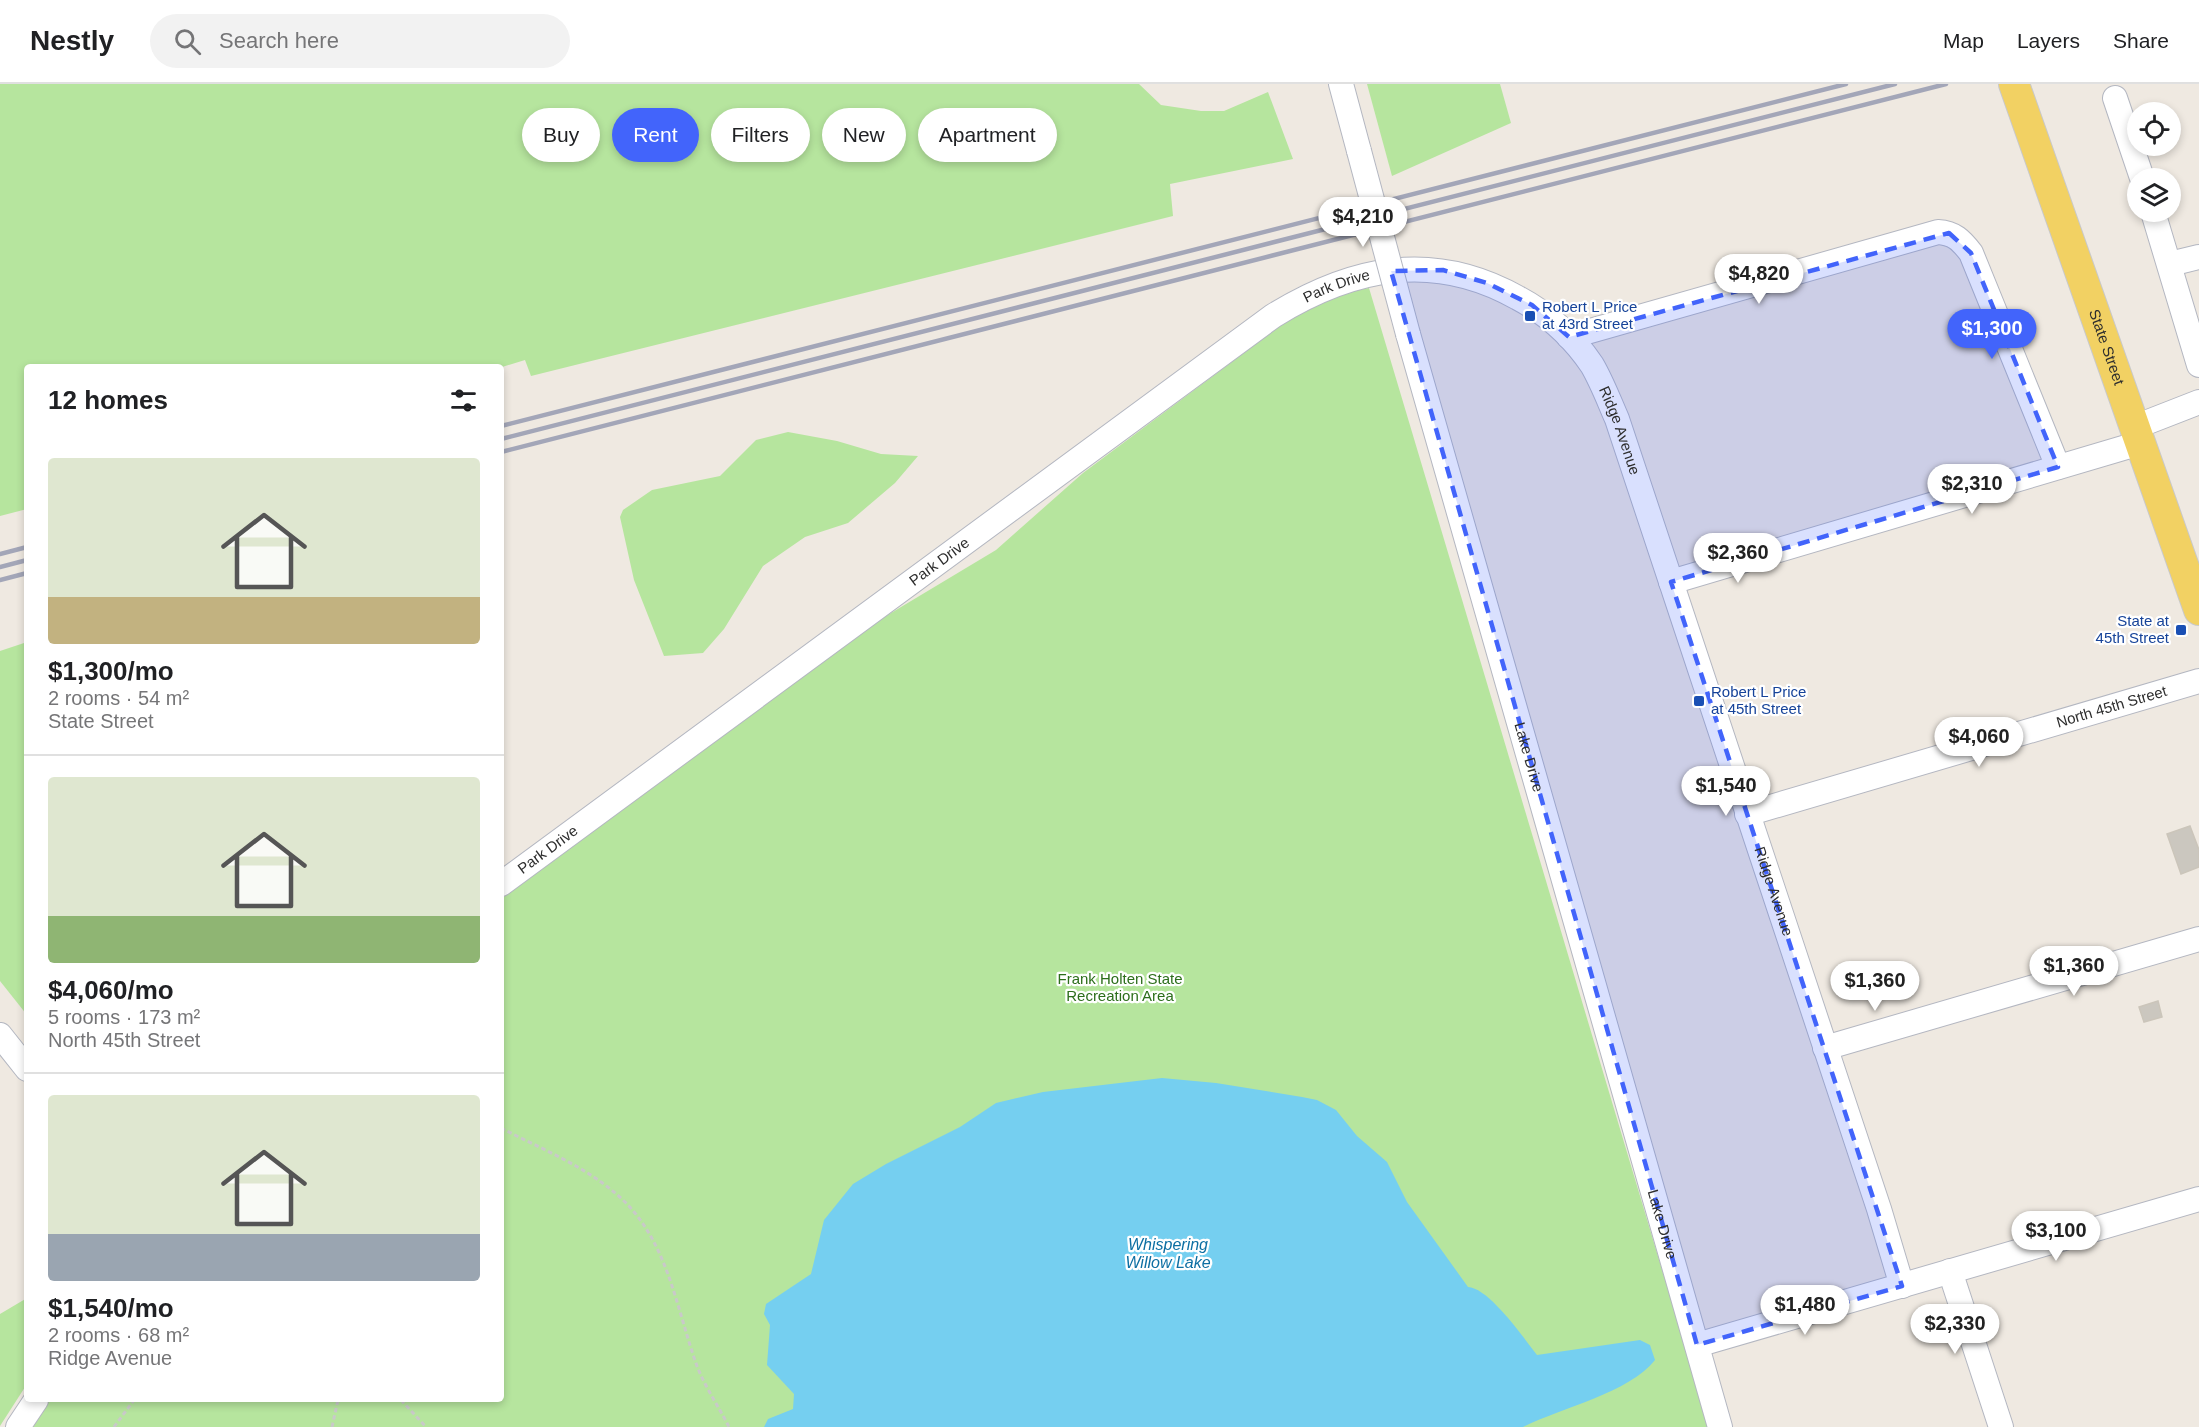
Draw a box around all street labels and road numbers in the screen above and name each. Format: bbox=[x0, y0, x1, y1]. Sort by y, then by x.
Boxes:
street label: Park Drive bbox=[1300, 266, 1371, 306]
street label: State Street bbox=[2086, 307, 2128, 388]
street label: Ridge Avenue bbox=[1596, 383, 1644, 477]
street label: Park Drive bbox=[906, 534, 972, 589]
street label: North 45th Street bbox=[2054, 682, 2169, 731]
street label: Lake Drive bbox=[1511, 720, 1547, 794]
street label: Park Drive bbox=[514, 822, 581, 877]
street label: Ridge Avenue bbox=[1751, 844, 1797, 938]
street label: Lake Drive bbox=[1645, 1187, 1681, 1261]

